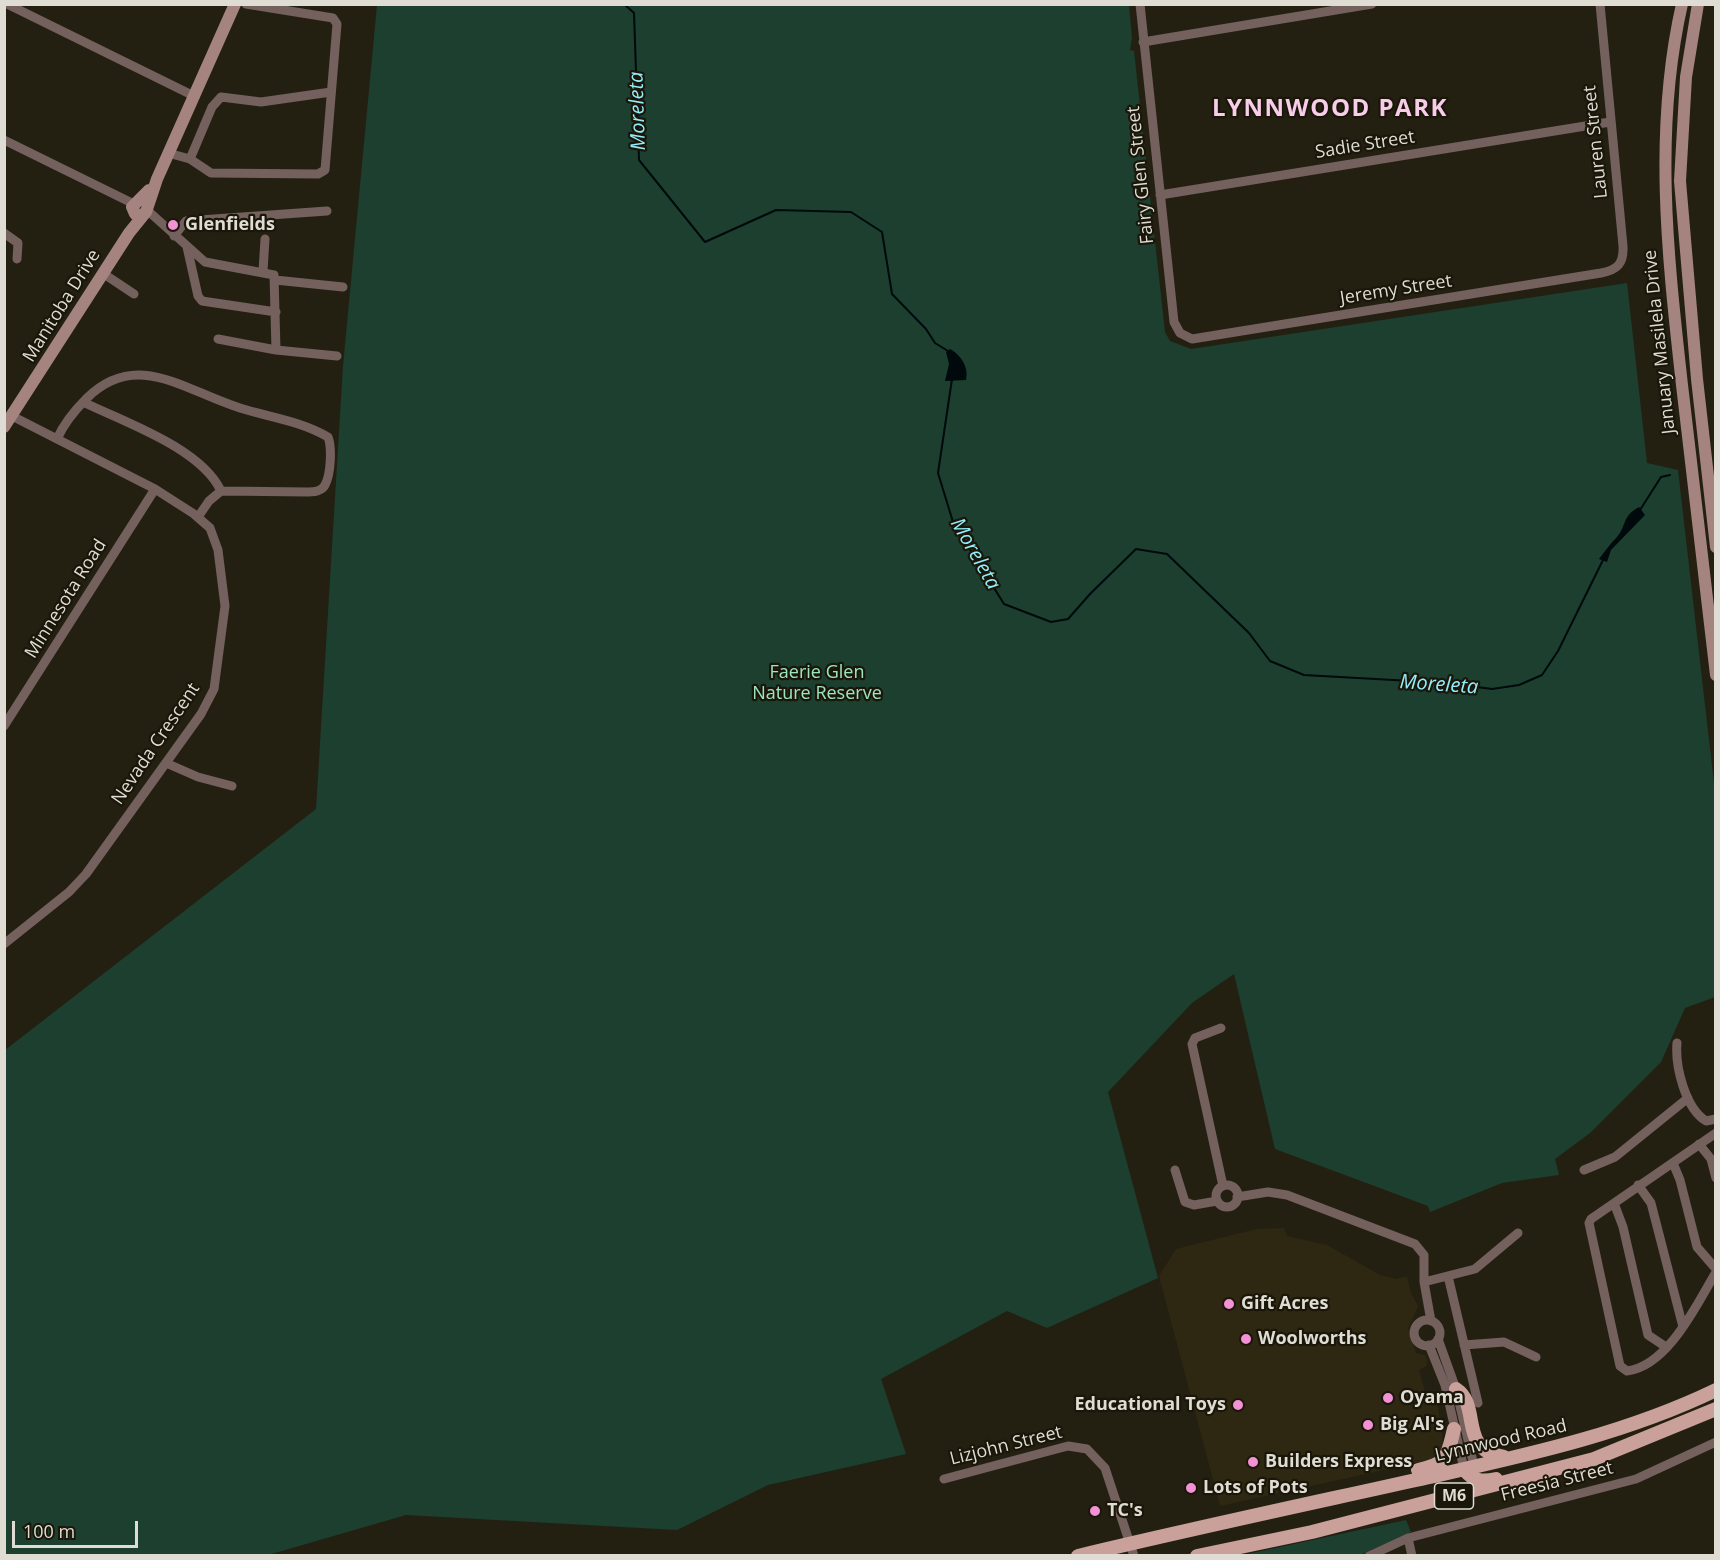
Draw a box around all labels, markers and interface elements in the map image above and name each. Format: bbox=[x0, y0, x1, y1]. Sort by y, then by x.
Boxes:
water label: Moreleta bbox=[625, 71, 651, 151]
street label: Lauren Street bbox=[1579, 84, 1613, 200]
district label: LYNNWOOD PARK bbox=[1212, 95, 1448, 123]
street label: Fairy Glen Street bbox=[1123, 105, 1159, 245]
street label: Sadie Street bbox=[1314, 126, 1416, 164]
place label: Glenfields bbox=[185, 214, 275, 236]
marker: Glenfields bbox=[166, 218, 180, 232]
street label: Manitoba Drive bbox=[19, 246, 105, 366]
street label: January Masilela Drive bbox=[1640, 249, 1680, 435]
street label: Jeremy Street bbox=[1338, 270, 1454, 310]
water label: Moreleta bbox=[945, 514, 1005, 594]
street label: Minnesota Road bbox=[21, 535, 111, 663]
park label: Faerie Glen Nature Reserve bbox=[752, 662, 882, 704]
water label: Moreleta bbox=[1399, 670, 1479, 700]
street label: Nevada Crescent bbox=[107, 679, 205, 809]
place label: Gift Acres bbox=[1241, 1293, 1328, 1315]
marker: Gift Acres bbox=[1222, 1297, 1236, 1311]
place label: Woolworths bbox=[1258, 1328, 1367, 1350]
marker: Woolworths bbox=[1239, 1332, 1253, 1346]
place label: Oyama bbox=[1400, 1387, 1464, 1409]
marker: Oyama bbox=[1381, 1391, 1395, 1405]
place label: Educational Toys bbox=[1074, 1394, 1226, 1416]
marker: Educational Toys bbox=[1231, 1398, 1245, 1412]
place label: Big Al's bbox=[1380, 1414, 1444, 1436]
street label: Lynnwood Road bbox=[1433, 1415, 1569, 1467]
marker: Big Al's bbox=[1361, 1418, 1375, 1432]
street label: Lizjohn Street bbox=[948, 1422, 1064, 1470]
place label: Builders Express bbox=[1265, 1451, 1412, 1473]
marker: Builders Express bbox=[1246, 1455, 1260, 1469]
street label: Freesia Street bbox=[1499, 1458, 1615, 1506]
place label: Lots of Pots bbox=[1203, 1477, 1308, 1499]
marker: Lots of Pots bbox=[1184, 1481, 1198, 1495]
road number: M6 bbox=[1434, 1483, 1474, 1509]
place label: TC's bbox=[1107, 1500, 1143, 1522]
marker: TC's bbox=[1088, 1504, 1102, 1518]
scale bar bbox=[15, 1509, 141, 1547]
text: 100 m bbox=[23, 1519, 75, 1543]

